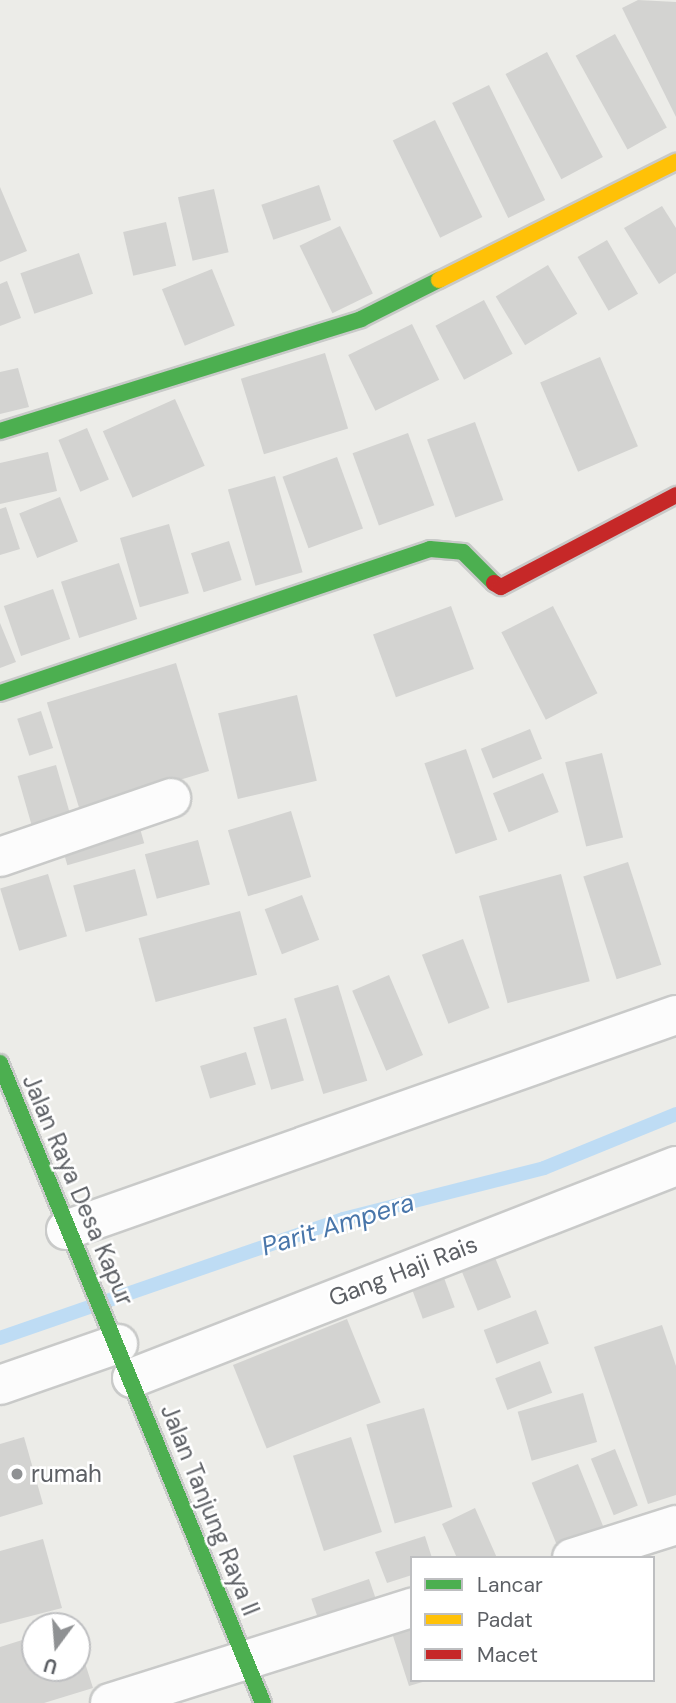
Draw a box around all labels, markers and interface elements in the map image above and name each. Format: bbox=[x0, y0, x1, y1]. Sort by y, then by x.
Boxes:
street label: Jalan Raya Desa Kapur bbox=[16, 1070, 140, 1310]
water label: Parit Ampera bbox=[258, 1187, 418, 1263]
street label: Gang Haji Rais bbox=[325, 1229, 481, 1313]
street label: Jalan Tanjung Raya II bbox=[154, 1400, 266, 1620]
place label: rumah bbox=[31, 1460, 102, 1488]
marker: rumah bbox=[9, 1466, 25, 1482]
legend bbox=[410, 1556, 655, 1682]
text: Lancar bbox=[477, 1571, 543, 1599]
text: Padat bbox=[477, 1606, 533, 1634]
north arrow bbox=[21, 1612, 91, 1682]
text: Macet bbox=[477, 1641, 538, 1669]
text: U bbox=[41, 1652, 60, 1680]

